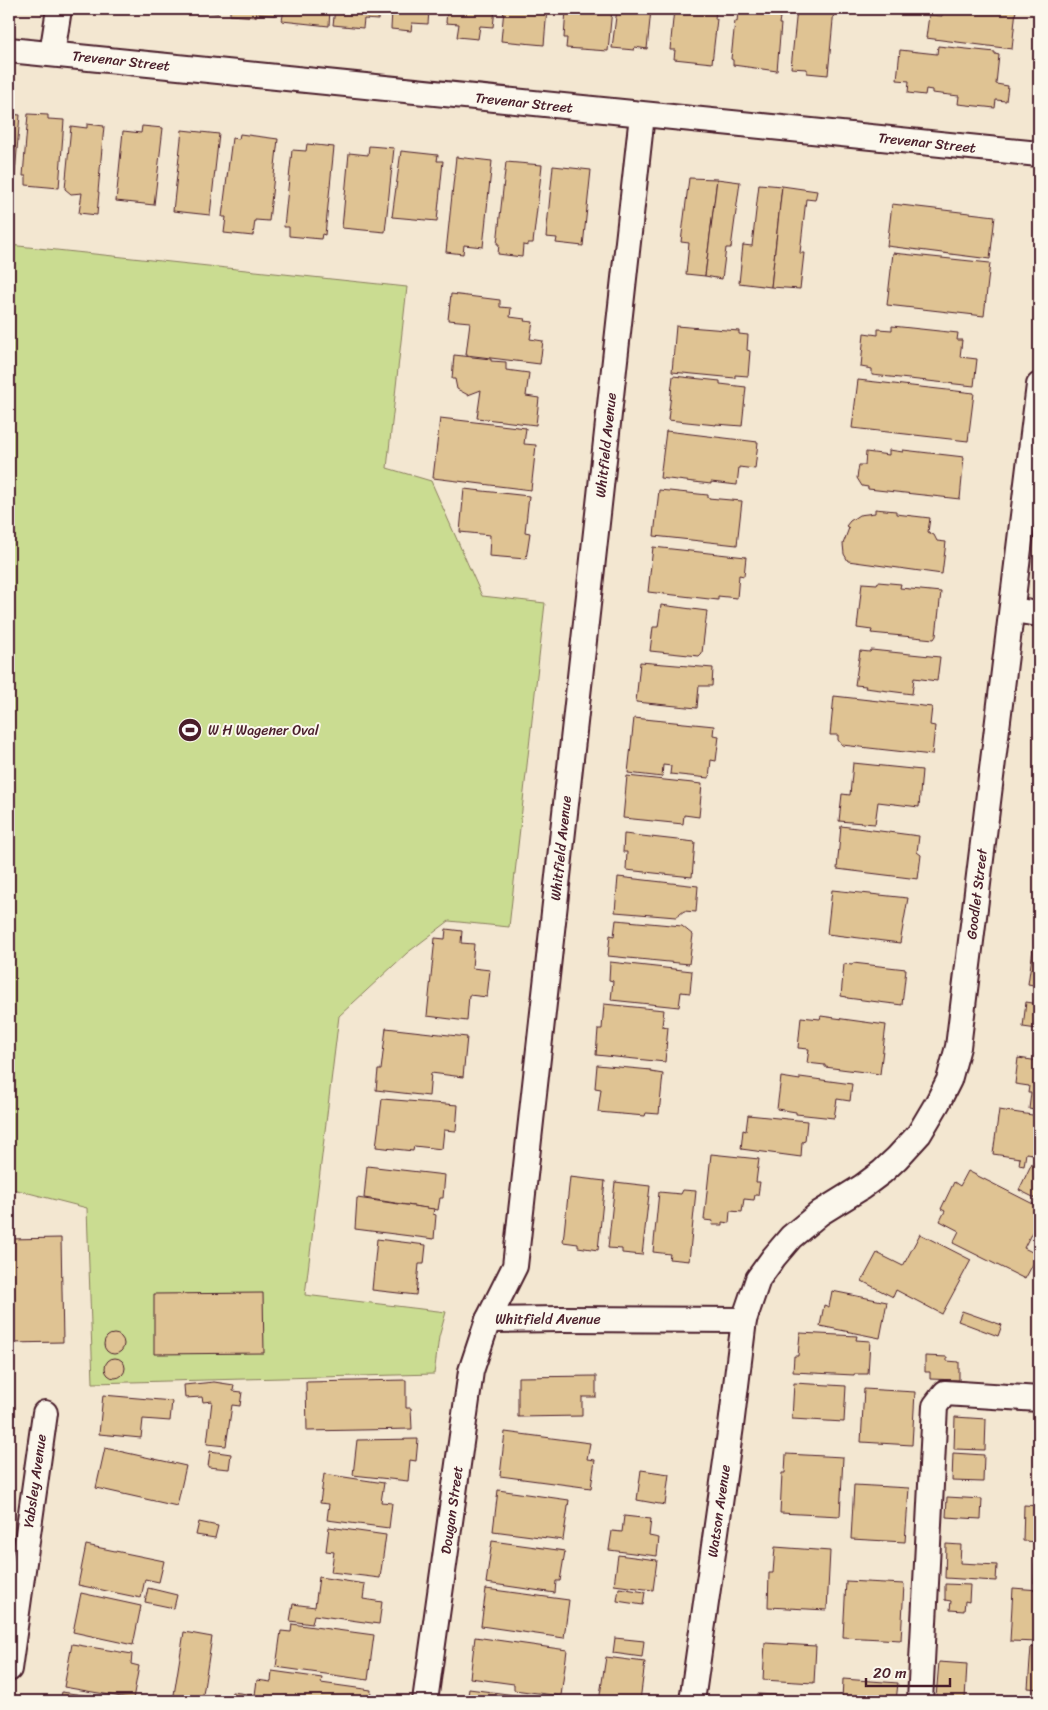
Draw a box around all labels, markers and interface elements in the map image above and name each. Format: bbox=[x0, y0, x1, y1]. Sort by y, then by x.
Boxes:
street label: Trevenar Street bbox=[71, 43, 171, 79]
street label: Trevenar Street bbox=[474, 85, 574, 121]
street label: Trevenar Street bbox=[877, 125, 977, 161]
street label: Whitfield Avenue bbox=[588, 391, 624, 499]
sports icon: W H Wagener Oval bbox=[177, 717, 203, 743]
place label: W H Wagener Oval bbox=[208, 718, 320, 743]
street label: Whitfield Avenue bbox=[543, 794, 579, 902]
street label: Goodlet Street bbox=[959, 846, 995, 941]
street label: Whitfield Avenue bbox=[495, 1307, 601, 1332]
street label: Yabsley Avenue bbox=[16, 1433, 54, 1529]
street label: Watson Avenue bbox=[700, 1463, 738, 1559]
street label: Dougan Street bbox=[433, 1464, 471, 1556]
scale bar bbox=[866, 1655, 949, 1687]
text: 20 m bbox=[873, 1660, 907, 1686]

